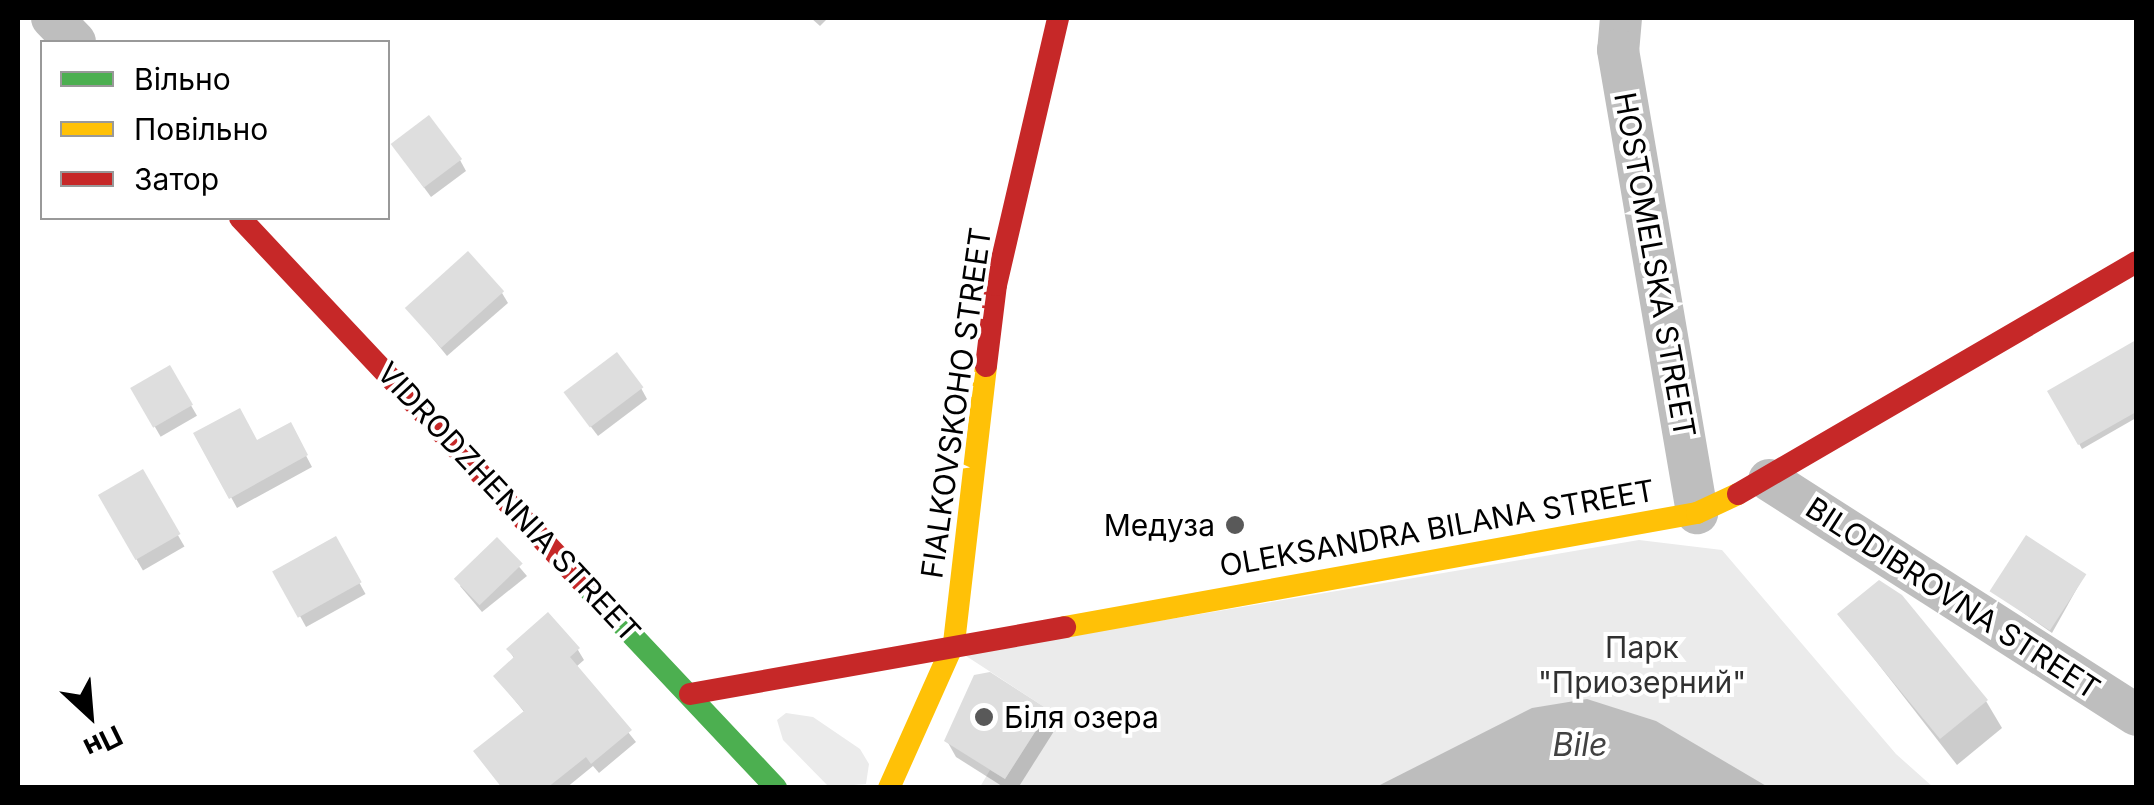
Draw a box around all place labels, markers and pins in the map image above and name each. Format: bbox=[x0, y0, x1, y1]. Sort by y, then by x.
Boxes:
place label: Медуза bbox=[1104, 507, 1215, 543]
marker: Медуза bbox=[1224, 514, 1246, 536]
place label: Біля озера bbox=[1004, 699, 1159, 735]
marker: Біля озера bbox=[973, 706, 995, 728]

